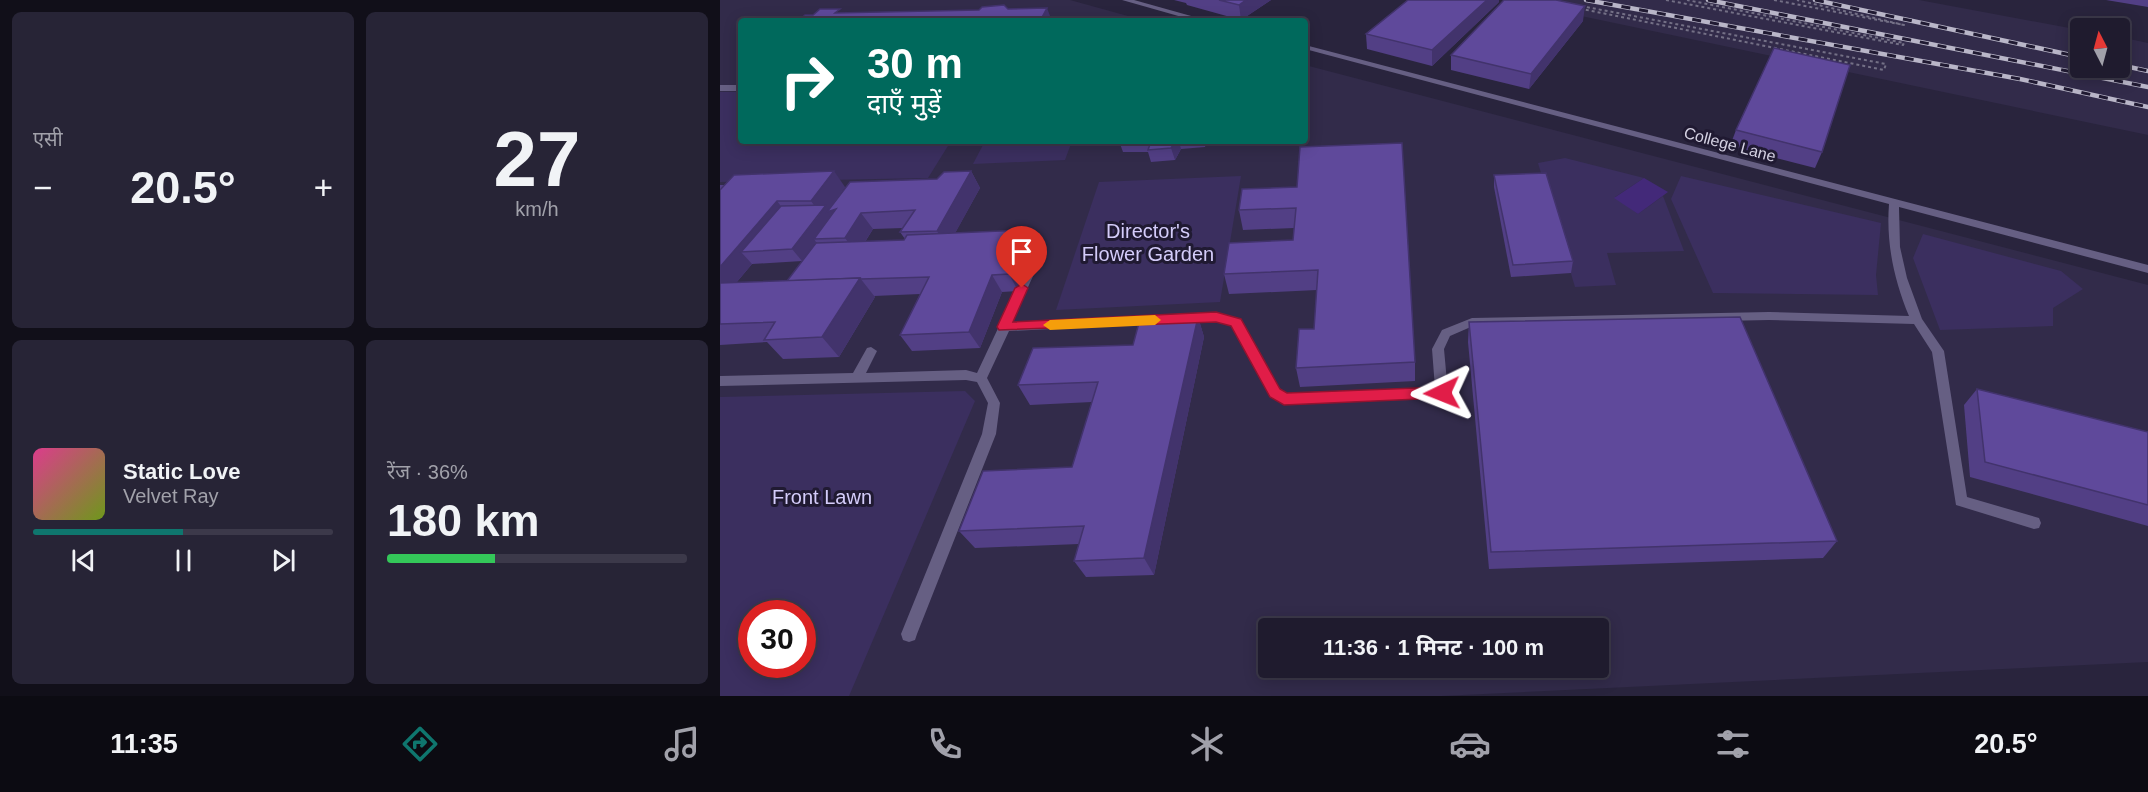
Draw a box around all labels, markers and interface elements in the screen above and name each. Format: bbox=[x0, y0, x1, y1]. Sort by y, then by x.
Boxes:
north arrow bbox=[2070, 18, 2130, 78]
map controls bbox=[2070, 18, 2130, 78]
text: 30 m bbox=[867, 40, 963, 87]
icon: right bbox=[768, 42, 846, 120]
text: दाएँ मुड़ें bbox=[867, 89, 941, 119]
text: 27 bbox=[494, 115, 580, 203]
street label: College Lane bbox=[1682, 124, 1778, 165]
text: एसी bbox=[33, 128, 63, 150]
text: 20.5° bbox=[130, 162, 236, 213]
text: − bbox=[33, 169, 52, 206]
text: + bbox=[314, 169, 333, 206]
text: km/h bbox=[515, 198, 559, 220]
park label: Director's Flower Garden bbox=[1082, 220, 1214, 265]
pin bbox=[996, 226, 1047, 288]
icon: arrive bbox=[1005, 235, 1038, 268]
position arrow bbox=[1410, 361, 1474, 425]
text: Static Love bbox=[123, 459, 240, 484]
text: रेंज · 36% bbox=[387, 461, 468, 483]
text: Velvet Ray bbox=[123, 485, 219, 507]
park label: Front Lawn bbox=[772, 486, 872, 508]
text: 180 km bbox=[387, 495, 540, 546]
icon: previous bbox=[67, 544, 100, 577]
icon: pause bbox=[167, 544, 200, 577]
icon: next bbox=[267, 544, 300, 577]
speed limit sign: 30 bbox=[738, 600, 816, 678]
text: 11:36 · 1 मिनट · 100 m bbox=[1323, 635, 1544, 660]
icon: directions bbox=[399, 723, 441, 765]
icon: music bbox=[661, 723, 703, 765]
icon: phone bbox=[924, 723, 966, 765]
icon: climate bbox=[1186, 723, 1228, 765]
icon: car bbox=[1449, 723, 1491, 765]
icon: filters bbox=[1712, 723, 1754, 765]
text: 11:35 bbox=[110, 729, 178, 759]
text: 20.5° bbox=[1974, 729, 2038, 759]

